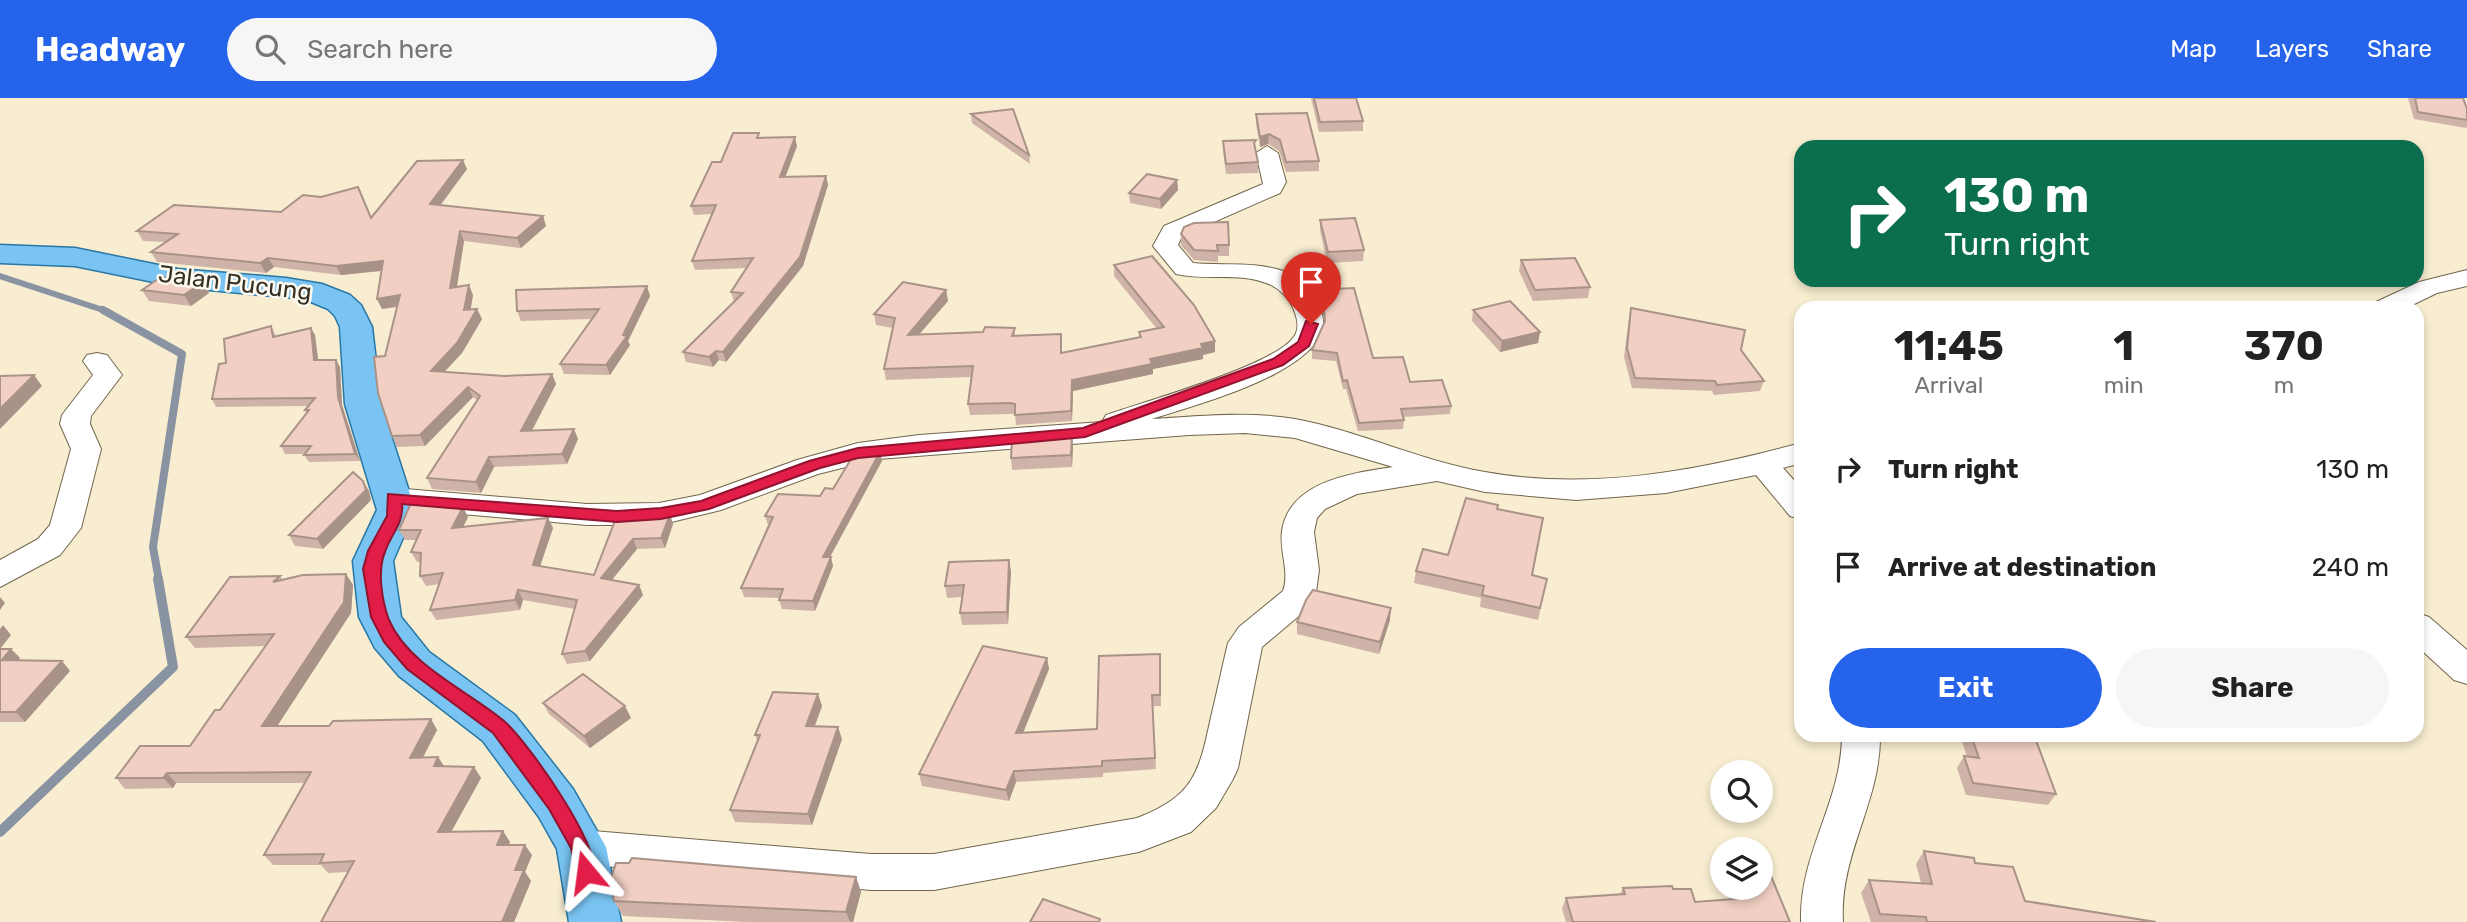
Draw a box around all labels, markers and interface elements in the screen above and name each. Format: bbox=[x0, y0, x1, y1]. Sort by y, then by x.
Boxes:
search box bbox=[227, 18, 717, 81]
text: Headway bbox=[35, 30, 185, 69]
icon: search bbox=[251, 30, 289, 68]
text: Search here bbox=[307, 34, 453, 65]
text: Map bbox=[2170, 35, 2217, 63]
text: Layers bbox=[2255, 35, 2329, 63]
text: Share bbox=[2367, 35, 2432, 63]
text: 130 m bbox=[1944, 166, 2089, 224]
icon: right bbox=[1829, 168, 1920, 259]
text: Turn right bbox=[1944, 225, 2089, 263]
pin bbox=[1281, 252, 1341, 324]
street label: Jalan Pucung bbox=[157, 260, 313, 306]
icon: arrive bbox=[1292, 263, 1330, 301]
text: 11:45 bbox=[1894, 321, 2004, 371]
text: 1 bbox=[2113, 321, 2134, 371]
text: 370 bbox=[2244, 321, 2324, 371]
text: Arrival bbox=[1914, 371, 1983, 399]
text: min bbox=[2104, 371, 2144, 399]
text: m bbox=[2274, 371, 2294, 399]
icon: right bbox=[1829, 450, 1867, 488]
text: Turn right bbox=[1888, 454, 2018, 485]
text: 130 m bbox=[2316, 454, 2389, 485]
icon: arrive bbox=[1829, 548, 1867, 586]
text: Arrive at destination bbox=[1888, 552, 2156, 583]
text: 240 m bbox=[2312, 552, 2389, 583]
button: Exit bbox=[1829, 648, 2102, 728]
button: Share bbox=[2116, 648, 2389, 728]
map controls bbox=[1710, 760, 1773, 900]
button: search bbox=[1710, 760, 1773, 823]
position arrow bbox=[549, 835, 623, 909]
button: layers bbox=[1710, 837, 1773, 900]

